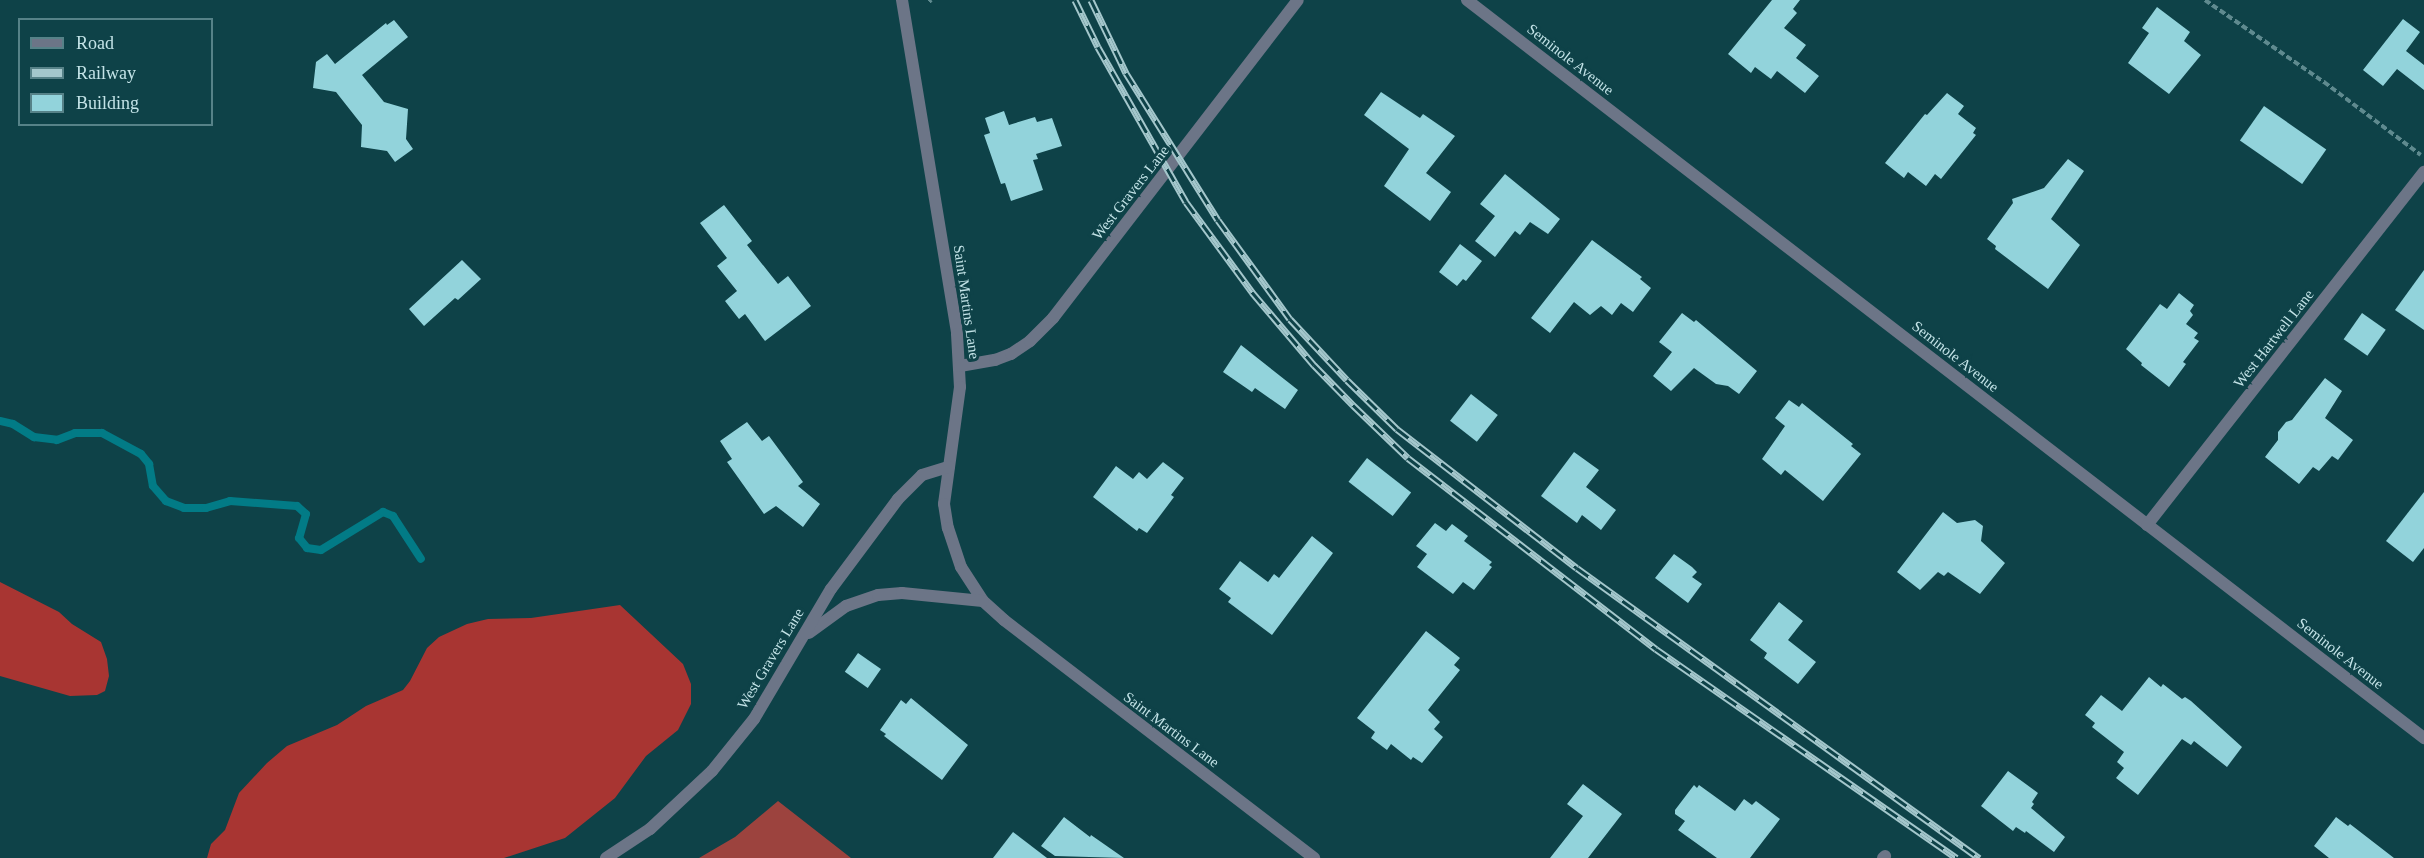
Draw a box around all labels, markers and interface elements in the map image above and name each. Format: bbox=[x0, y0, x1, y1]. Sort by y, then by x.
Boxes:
legend bbox=[18, 18, 213, 126]
street label: Seminole Avenue bbox=[1523, 20, 1617, 100]
text: Road bbox=[76, 33, 114, 53]
text: Railway bbox=[76, 63, 136, 83]
text: Building bbox=[76, 93, 139, 113]
street label: West Gravers Lane bbox=[1089, 142, 1173, 244]
street label: Saint Martins Lane bbox=[949, 244, 983, 360]
street label: West Hartwell Lane bbox=[2230, 286, 2318, 392]
street label: Seminole Avenue bbox=[1908, 317, 2002, 397]
street label: West Gravers Lane bbox=[734, 605, 808, 713]
street label: Seminole Avenue bbox=[2293, 614, 2387, 694]
street label: Saint Martins Lane bbox=[1120, 688, 1222, 772]

